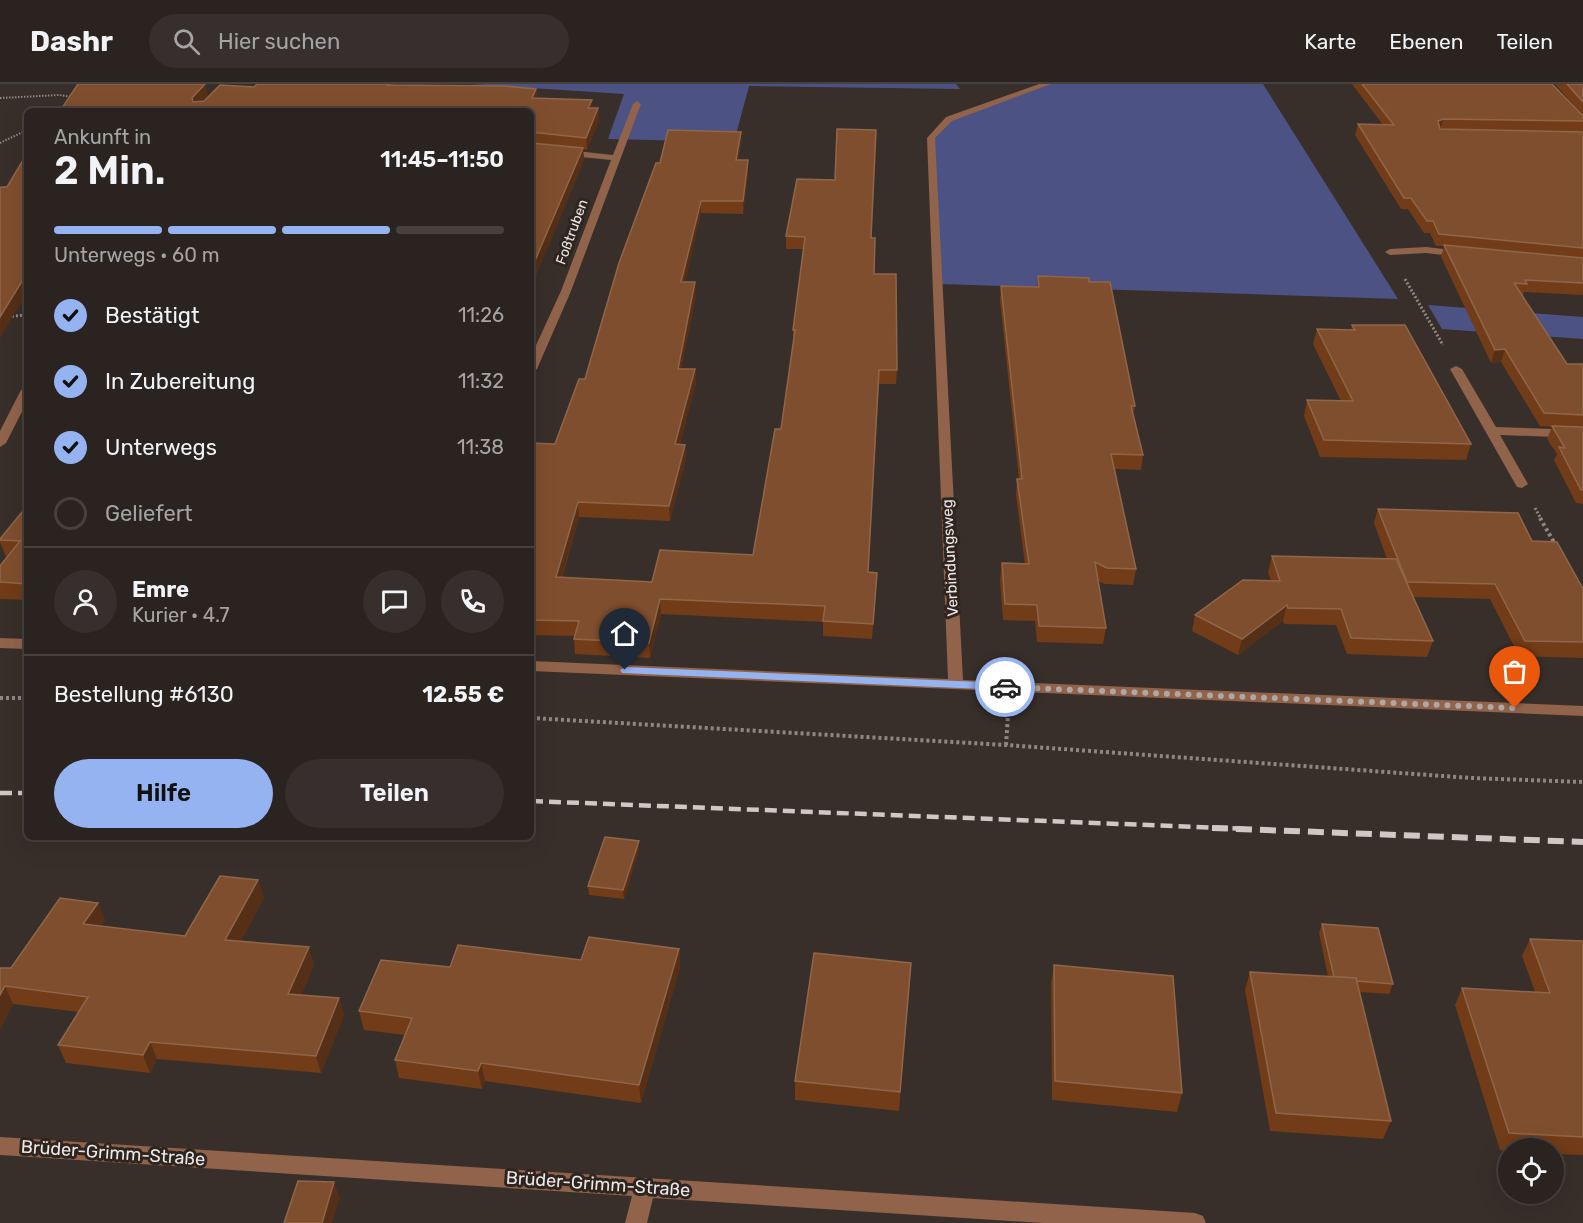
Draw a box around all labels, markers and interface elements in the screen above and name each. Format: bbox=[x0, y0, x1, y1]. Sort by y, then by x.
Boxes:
search box bbox=[149, 14, 569, 68]
text: Dashr bbox=[30, 25, 113, 58]
icon: search bbox=[170, 25, 203, 58]
text: Hier suchen bbox=[218, 28, 340, 55]
text: Karte bbox=[1304, 29, 1356, 54]
text: Ebenen bbox=[1389, 29, 1463, 54]
text: Teilen bbox=[1496, 29, 1553, 54]
text: Ankunft in bbox=[54, 125, 151, 149]
text: 11:45–11:50 bbox=[380, 146, 504, 173]
text: 2 Min. bbox=[54, 148, 165, 194]
street label: Foßtruben bbox=[552, 197, 592, 267]
text: Unterwegs · 60 m bbox=[54, 243, 220, 267]
icon: check bbox=[54, 299, 87, 332]
text: Bestätigt bbox=[105, 302, 200, 329]
text: 11:26 bbox=[458, 303, 504, 327]
icon: check bbox=[54, 365, 87, 398]
text: In Zubereitung bbox=[105, 368, 255, 395]
text: 11:32 bbox=[458, 369, 504, 393]
icon: check bbox=[54, 431, 87, 464]
text: Unterwegs bbox=[105, 434, 217, 461]
text: 11:38 bbox=[457, 435, 504, 459]
street label: Verbindungsweg bbox=[938, 499, 962, 617]
text: Geliefert bbox=[105, 500, 193, 527]
button: person bbox=[54, 570, 117, 633]
button: chat bbox=[363, 570, 426, 633]
button: phone bbox=[441, 570, 504, 633]
text: Emre bbox=[132, 576, 189, 603]
text: Kurier · 4.7 bbox=[132, 603, 230, 627]
pin bbox=[599, 608, 650, 670]
icon: home bbox=[608, 617, 641, 650]
pin bbox=[1489, 646, 1540, 708]
icon: bag bbox=[1498, 655, 1531, 688]
courier bbox=[975, 657, 1035, 717]
icon: car bbox=[989, 671, 1022, 704]
text: Bestellung #6130 bbox=[54, 681, 234, 708]
text: 12.55 € bbox=[422, 681, 504, 708]
button: Hilfe bbox=[54, 759, 273, 828]
button: Teilen bbox=[285, 759, 504, 828]
street label: Brüder-Grimm-Straße bbox=[20, 1136, 206, 1170]
map controls bbox=[1498, 1138, 1564, 1204]
button: locate bbox=[1498, 1138, 1564, 1204]
street label: Brüder-Grimm-Straße bbox=[505, 1167, 691, 1201]

